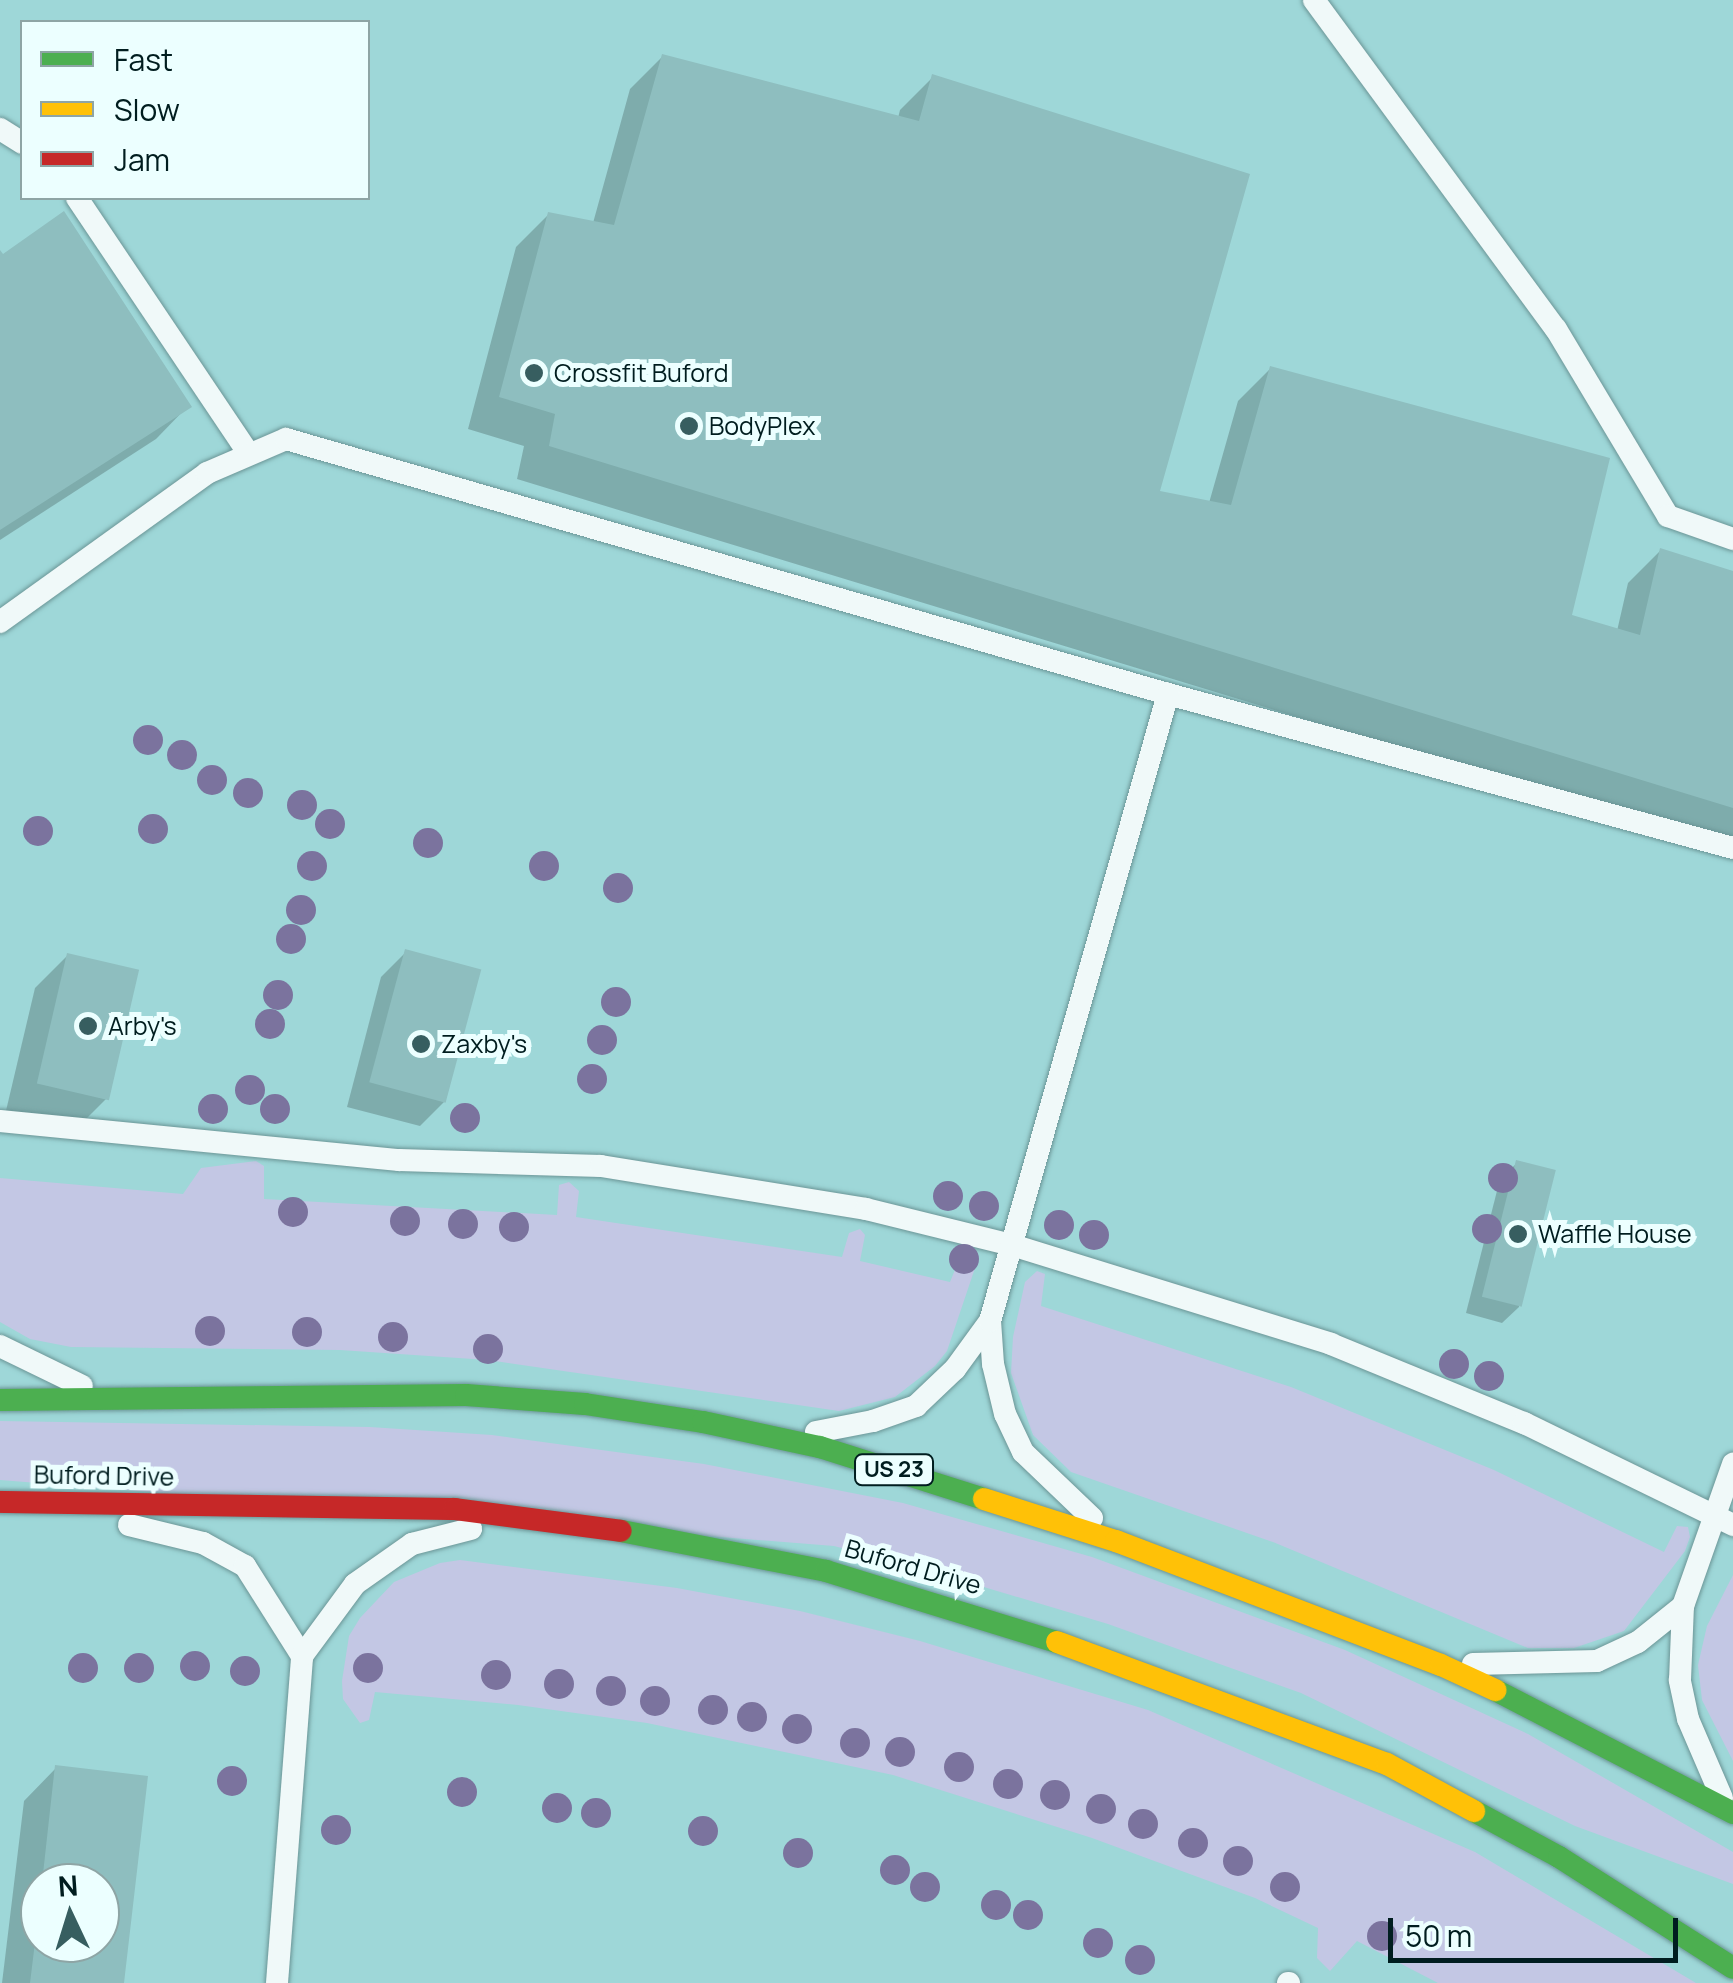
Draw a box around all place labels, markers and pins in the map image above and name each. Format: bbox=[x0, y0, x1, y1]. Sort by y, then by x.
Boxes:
place label: Crossfit Buford bbox=[554, 358, 729, 388]
marker: Crossfit Buford bbox=[523, 362, 545, 384]
place label: BodyPlex bbox=[709, 411, 815, 441]
marker: BodyPlex bbox=[678, 415, 700, 437]
place label: Arby's bbox=[108, 1011, 177, 1041]
marker: Arby's bbox=[77, 1015, 99, 1037]
place label: Zaxby's bbox=[441, 1029, 527, 1059]
marker: Zaxby's bbox=[410, 1033, 432, 1055]
place label: Waffle House bbox=[1538, 1219, 1692, 1249]
marker: Waffle House bbox=[1507, 1223, 1529, 1245]

